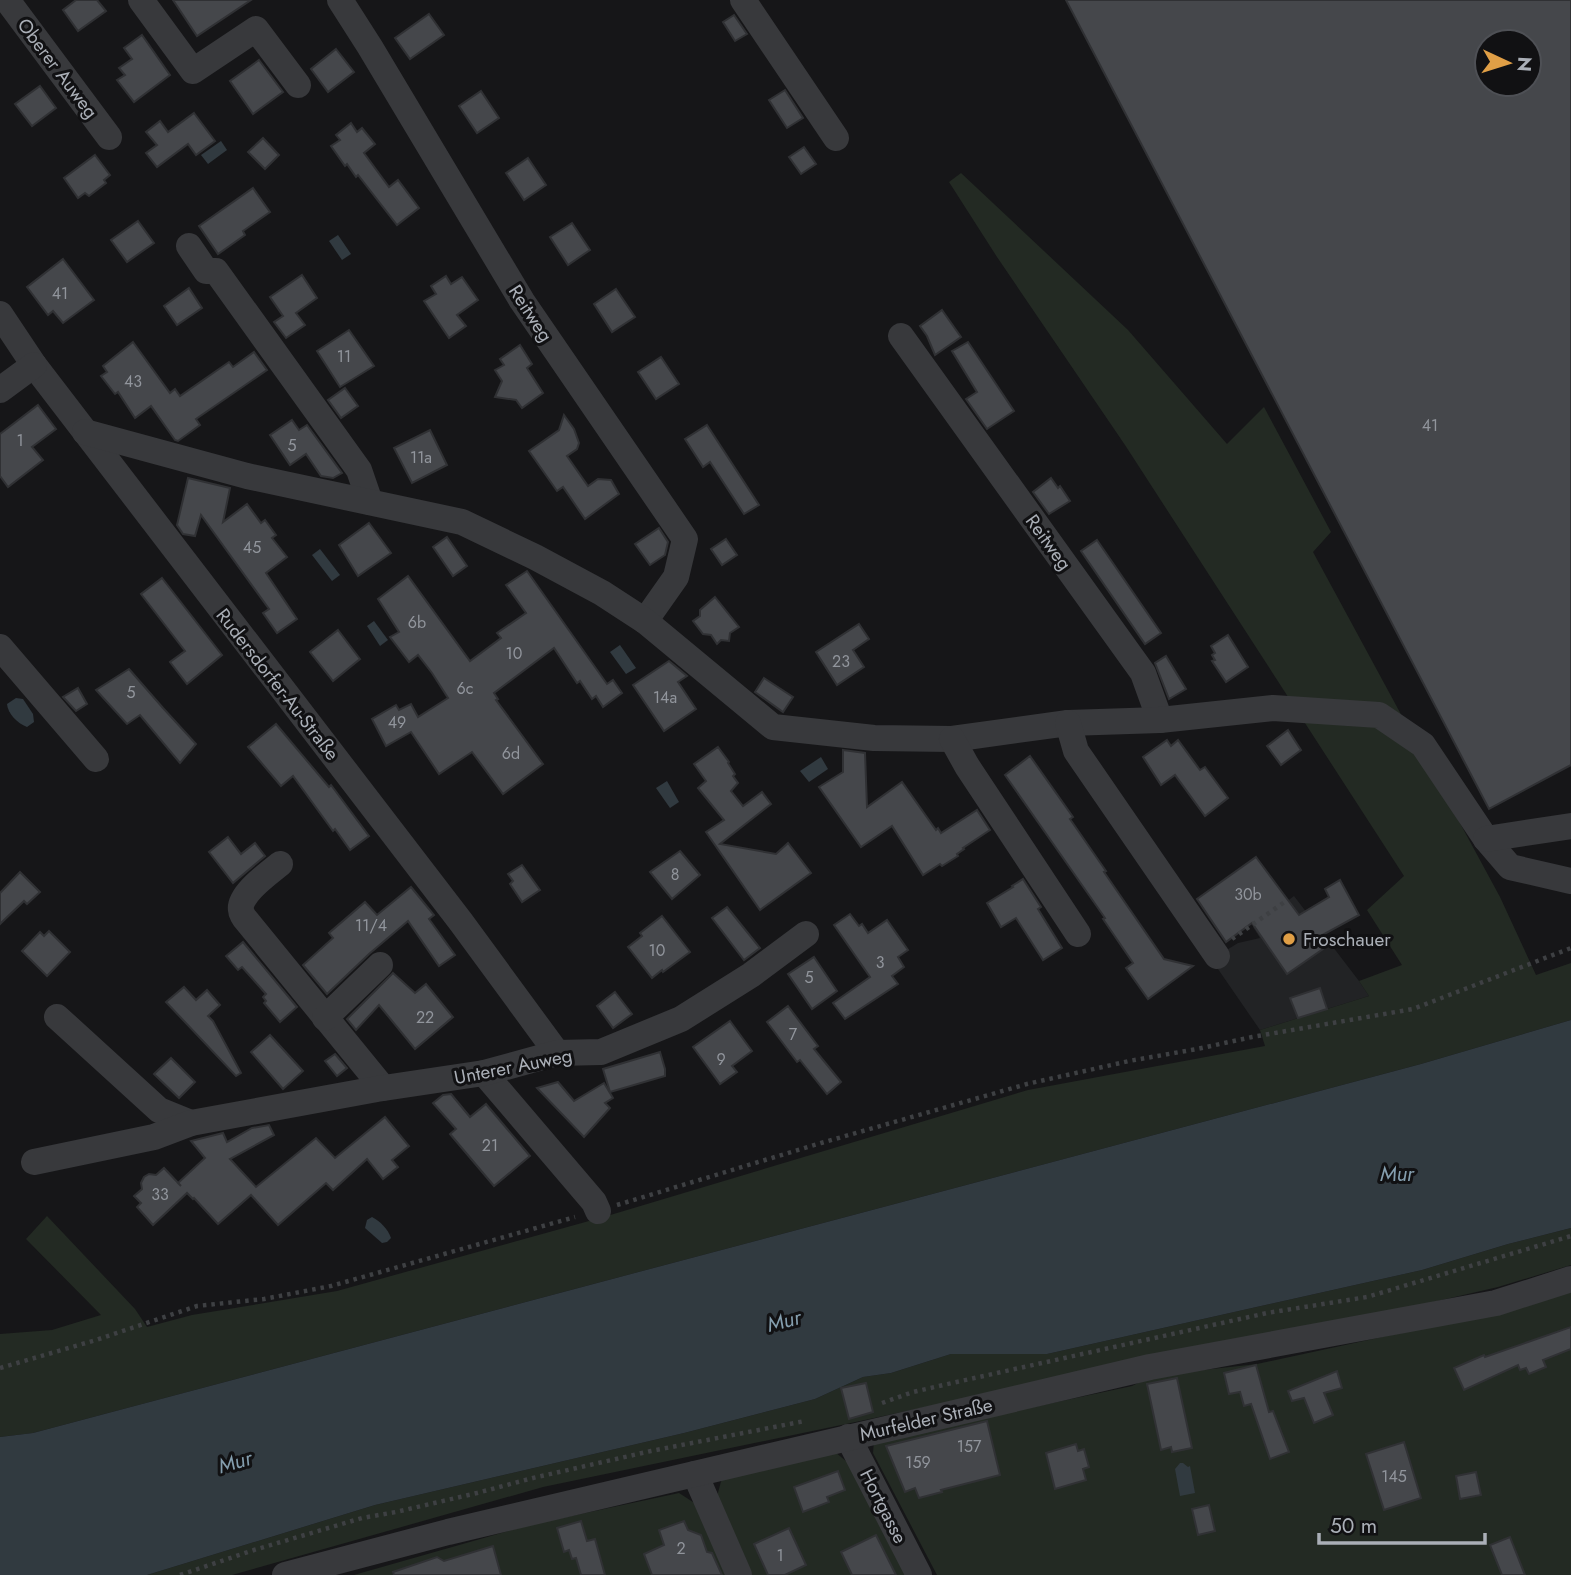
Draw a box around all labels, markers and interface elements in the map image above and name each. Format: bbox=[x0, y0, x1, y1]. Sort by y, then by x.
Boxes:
street label: Oberer Auweg bbox=[11, 13, 104, 124]
north arrow bbox=[1473, 28, 1543, 98]
text: N bbox=[1510, 56, 1538, 73]
street label: Reitweg bbox=[502, 279, 559, 347]
house number: 41 bbox=[52, 282, 68, 305]
house number: 11 bbox=[337, 345, 351, 368]
house number: 43 bbox=[124, 370, 142, 393]
house number: 41 bbox=[1422, 414, 1438, 437]
house number: 1 bbox=[16, 429, 24, 452]
house number: 5 bbox=[287, 434, 297, 457]
house number: 11a bbox=[410, 446, 432, 469]
street label: Reitweg bbox=[1019, 509, 1078, 576]
house number: 45 bbox=[243, 536, 261, 559]
street label: Rudersdorfer-Au-Straße bbox=[210, 603, 346, 766]
house number: 6b bbox=[408, 611, 426, 634]
house number: 10 bbox=[506, 642, 522, 665]
house number: 23 bbox=[832, 650, 850, 673]
house number: 6c bbox=[457, 677, 473, 700]
house number: 5 bbox=[126, 681, 136, 704]
house number: 14a bbox=[653, 686, 677, 709]
house number: 49 bbox=[388, 711, 406, 734]
house number: 6d bbox=[502, 742, 520, 765]
house number: 8 bbox=[671, 863, 679, 886]
house number: 30b bbox=[1234, 883, 1262, 906]
house number: 11/4 bbox=[355, 914, 387, 937]
place label: Froschauer bbox=[1303, 926, 1391, 953]
marker: Froschauer bbox=[1281, 931, 1297, 947]
house number: 10 bbox=[649, 939, 665, 962]
house number: 3 bbox=[876, 951, 885, 974]
house number: 5 bbox=[804, 966, 814, 989]
house number: 22 bbox=[416, 1006, 434, 1029]
house number: 7 bbox=[789, 1023, 798, 1046]
street label: Unterer Auweg bbox=[452, 1042, 574, 1091]
house number: 9 bbox=[716, 1048, 726, 1071]
house number: 21 bbox=[482, 1134, 498, 1157]
water label: Mur bbox=[1380, 1159, 1415, 1189]
house number: 33 bbox=[151, 1183, 169, 1206]
water label: Mur bbox=[764, 1302, 805, 1340]
street label: Murfelder Straße bbox=[857, 1391, 995, 1448]
house number: 157 bbox=[957, 1435, 982, 1458]
water label: Mur bbox=[214, 1443, 257, 1481]
house number: 159 bbox=[905, 1451, 931, 1474]
street label: Hortgasse bbox=[853, 1464, 914, 1548]
house number: 145 bbox=[1381, 1465, 1407, 1488]
scale bar bbox=[1319, 1502, 1485, 1546]
text: 50 m bbox=[1330, 1511, 1377, 1541]
house number: 2 bbox=[676, 1537, 686, 1560]
house number: 1 bbox=[776, 1544, 784, 1567]

